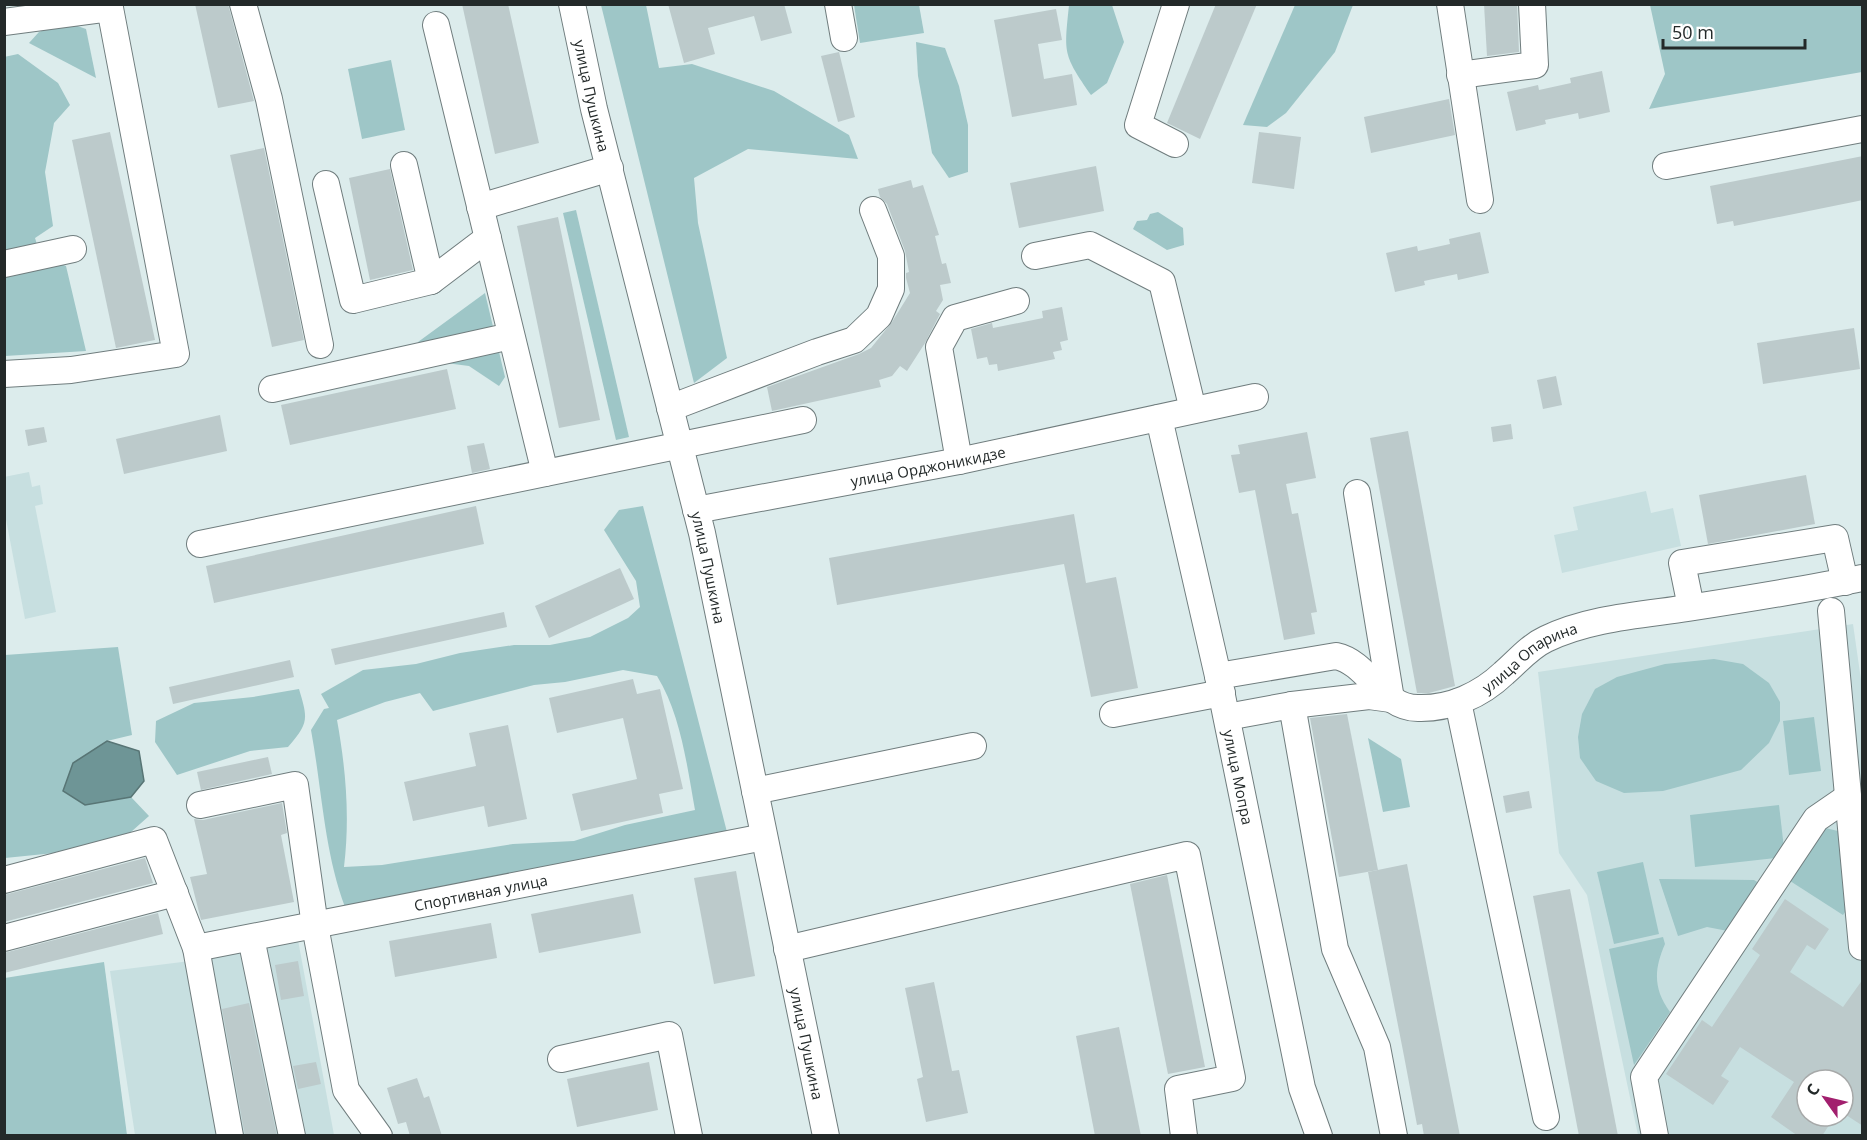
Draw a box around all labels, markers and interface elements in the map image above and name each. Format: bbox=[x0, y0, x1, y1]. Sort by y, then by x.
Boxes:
scale bar bbox=[1663, 12, 1806, 50]
text: 50 m bbox=[1672, 20, 1714, 44]
street label: улица Пушкина bbox=[570, 38, 615, 154]
street label: улица Орджоникидзе bbox=[849, 441, 1007, 491]
street label: улица Пушкина bbox=[687, 509, 730, 625]
street label: улица Опарина bbox=[1478, 618, 1580, 697]
street label: улица Мопра bbox=[1219, 728, 1258, 827]
street label: Спортивная улица bbox=[412, 870, 549, 915]
street label: улица Пушкина bbox=[786, 986, 828, 1101]
north arrow bbox=[1795, 1068, 1855, 1128]
text: С bbox=[1801, 1079, 1825, 1100]

